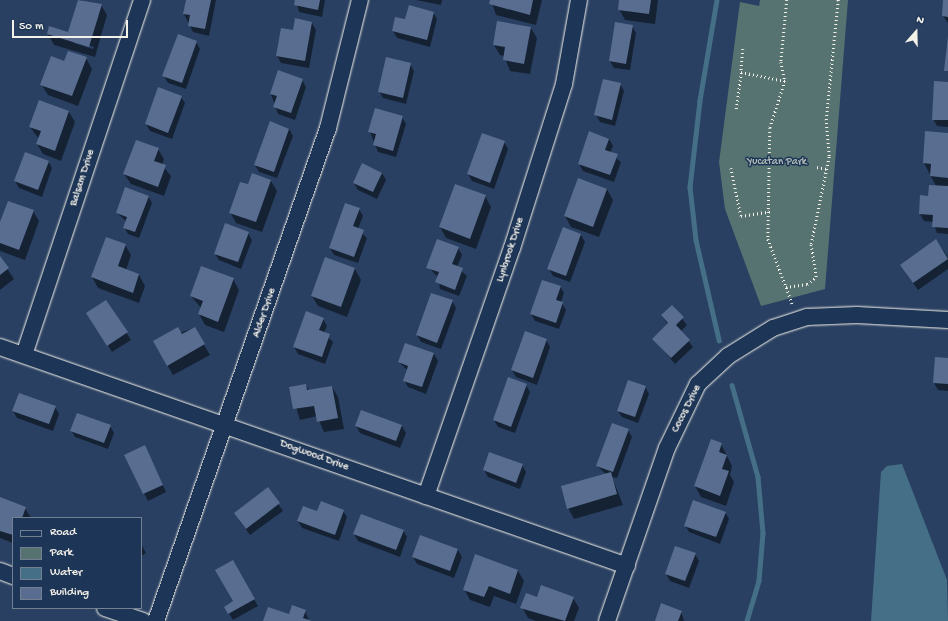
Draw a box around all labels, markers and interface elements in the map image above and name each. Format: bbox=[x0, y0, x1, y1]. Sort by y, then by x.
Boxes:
scale bar bbox=[14, 12, 130, 38]
north arrow bbox=[896, 12, 936, 52]
text: N bbox=[915, 14, 926, 28]
text: 50 m bbox=[19, 20, 44, 34]
street label: Balsam Drive bbox=[68, 148, 98, 208]
park label: Yucatan Park bbox=[747, 155, 807, 169]
street label: Lynbrook Drive bbox=[494, 216, 528, 284]
street label: Alder Drive bbox=[250, 286, 280, 340]
street label: Cocos Drive bbox=[669, 383, 705, 435]
street label: Dogwood Drive bbox=[278, 437, 350, 475]
legend bbox=[12, 517, 142, 609]
text: Road bbox=[50, 526, 76, 540]
text: Park bbox=[50, 546, 73, 560]
text: Water bbox=[50, 566, 82, 580]
text: Building bbox=[50, 586, 89, 600]

